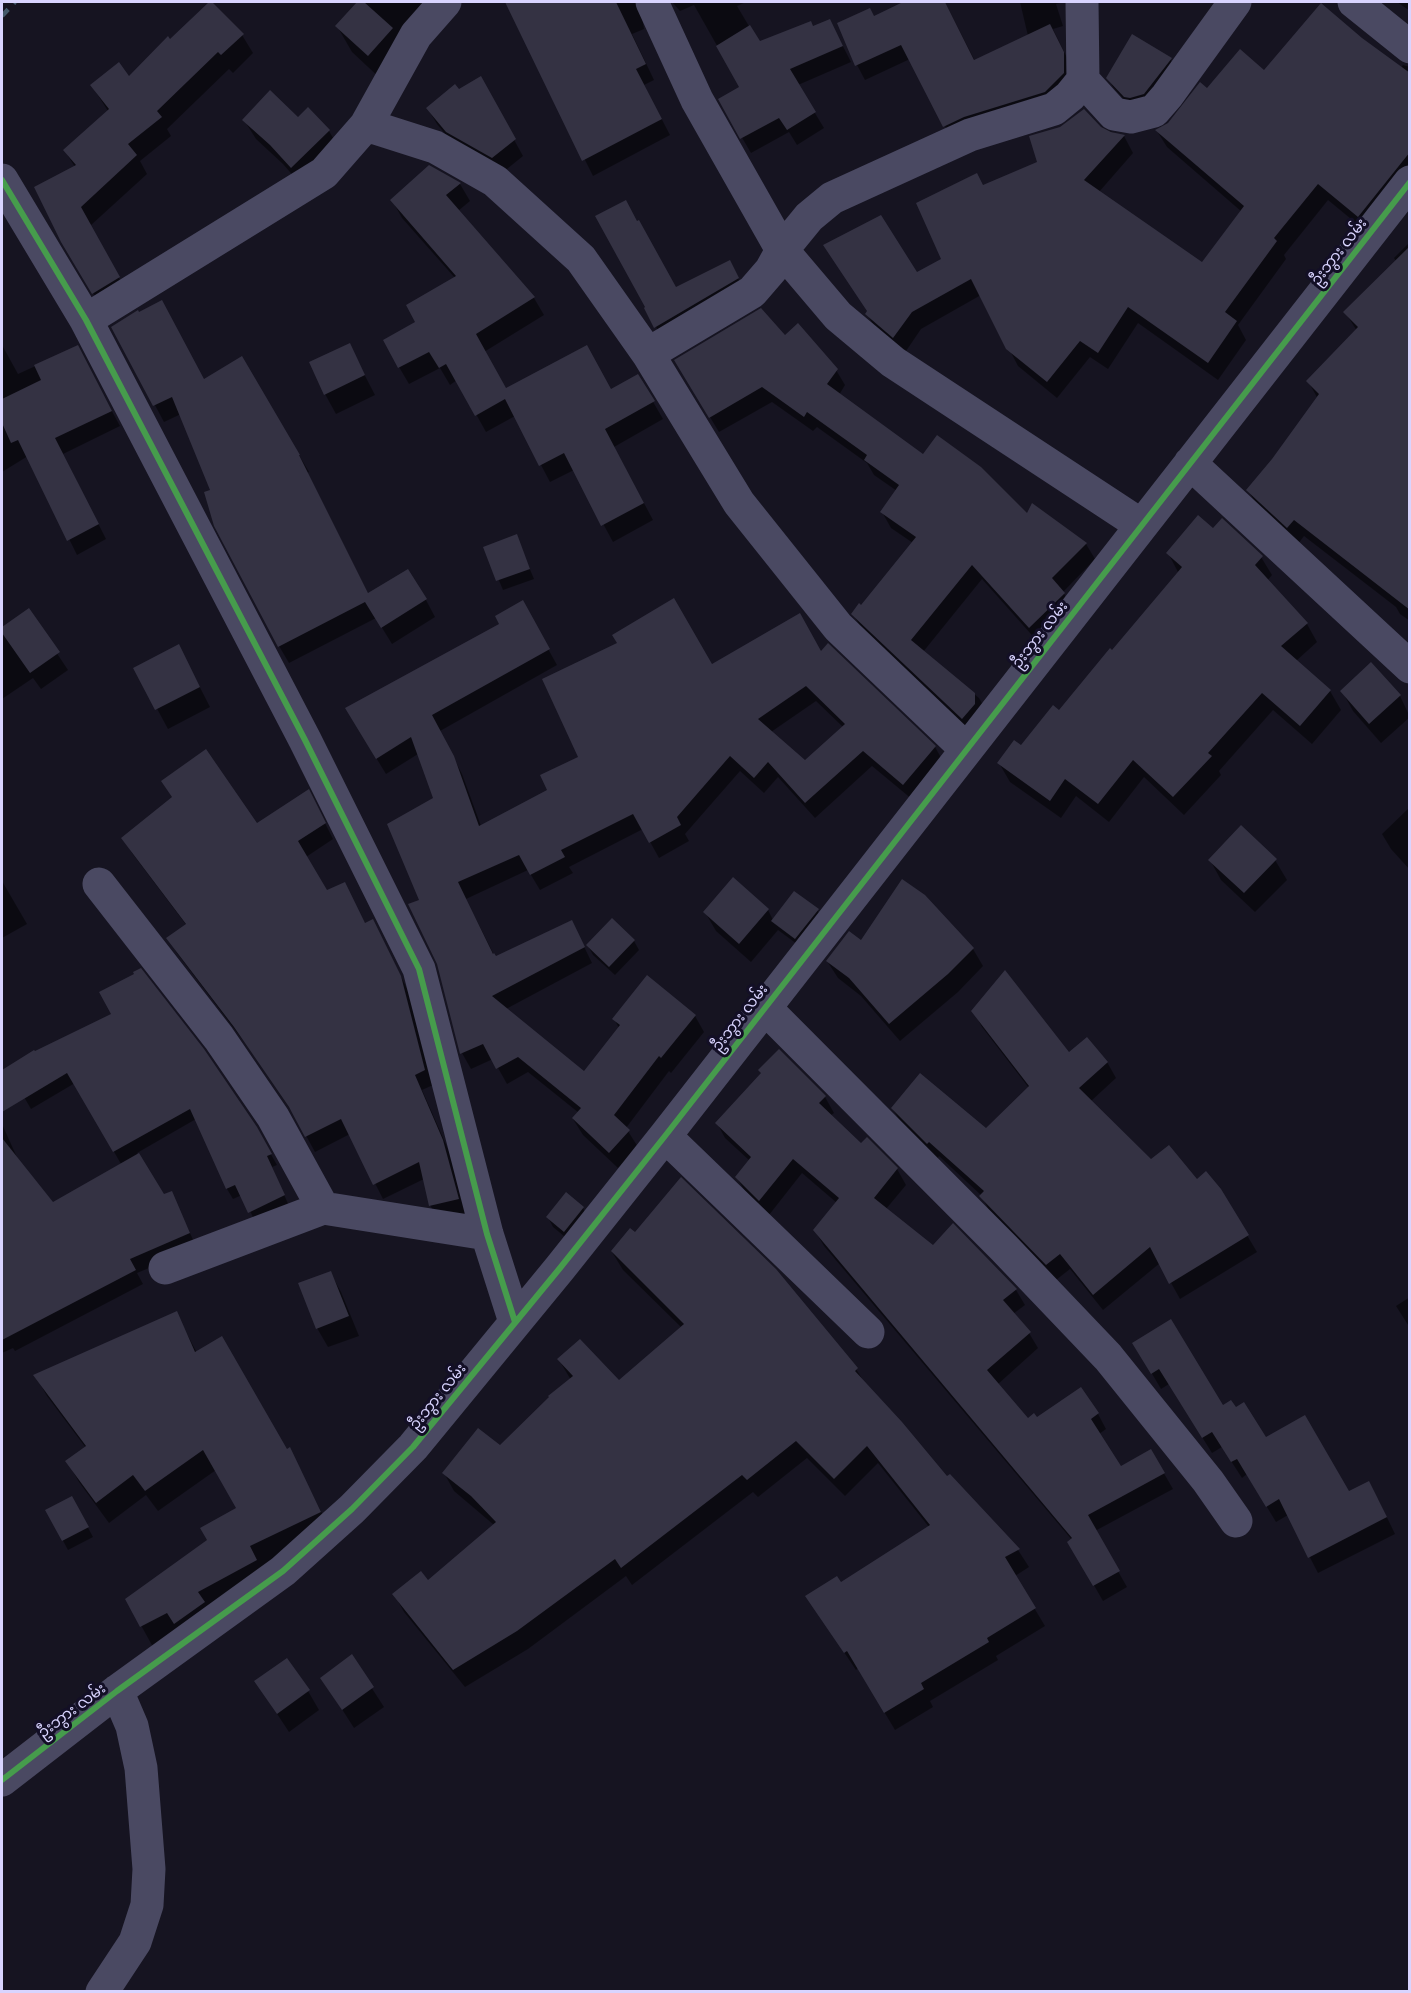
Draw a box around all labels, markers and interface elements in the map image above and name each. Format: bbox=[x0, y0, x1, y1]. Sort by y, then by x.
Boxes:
street label: ဦးဘွား လမ်း bbox=[1307, 215, 1371, 289]
street label: ဦးဘွား လမ်း bbox=[1008, 598, 1072, 672]
street label: ဦးဘွား လမ်း bbox=[708, 981, 772, 1055]
street label: ဦးဘွား လမ်း bbox=[406, 1360, 470, 1434]
street label: ဦးဘွား လမ်း bbox=[35, 1680, 109, 1742]

